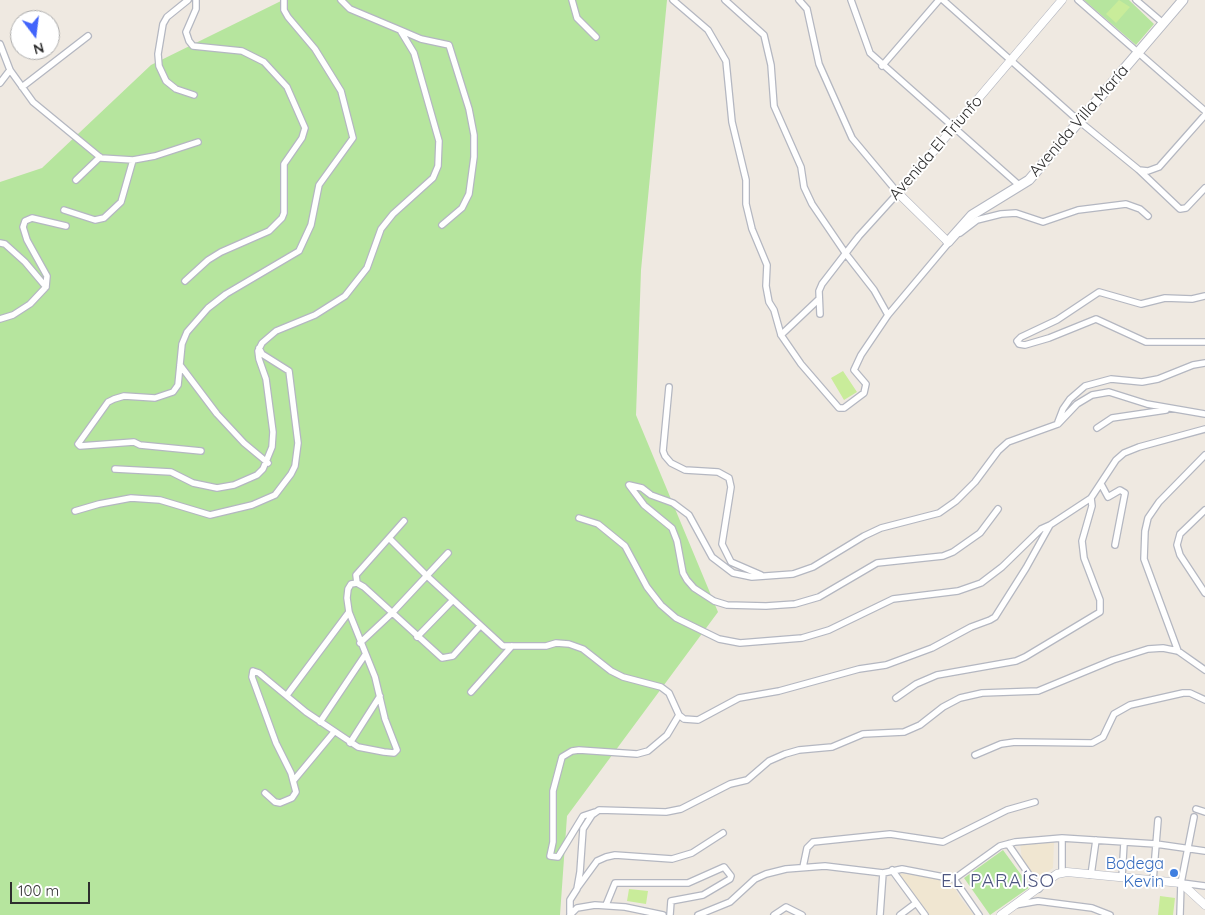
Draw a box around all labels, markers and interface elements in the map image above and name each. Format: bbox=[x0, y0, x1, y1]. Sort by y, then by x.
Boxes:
north arrow bbox=[10, 10, 60, 60]
text: N bbox=[31, 38, 46, 59]
street label: Avenida Villa María bbox=[1025, 61, 1133, 181]
street label: Avenida El Triunfo bbox=[885, 92, 987, 204]
place label: Bodega Kevin bbox=[1106, 854, 1164, 892]
marker: Bodega Kevin bbox=[1168, 867, 1180, 879]
district label: EL PARAÍSO bbox=[940, 870, 1056, 892]
scale bar bbox=[12, 872, 92, 904]
text: 100 m bbox=[18, 881, 59, 900]

